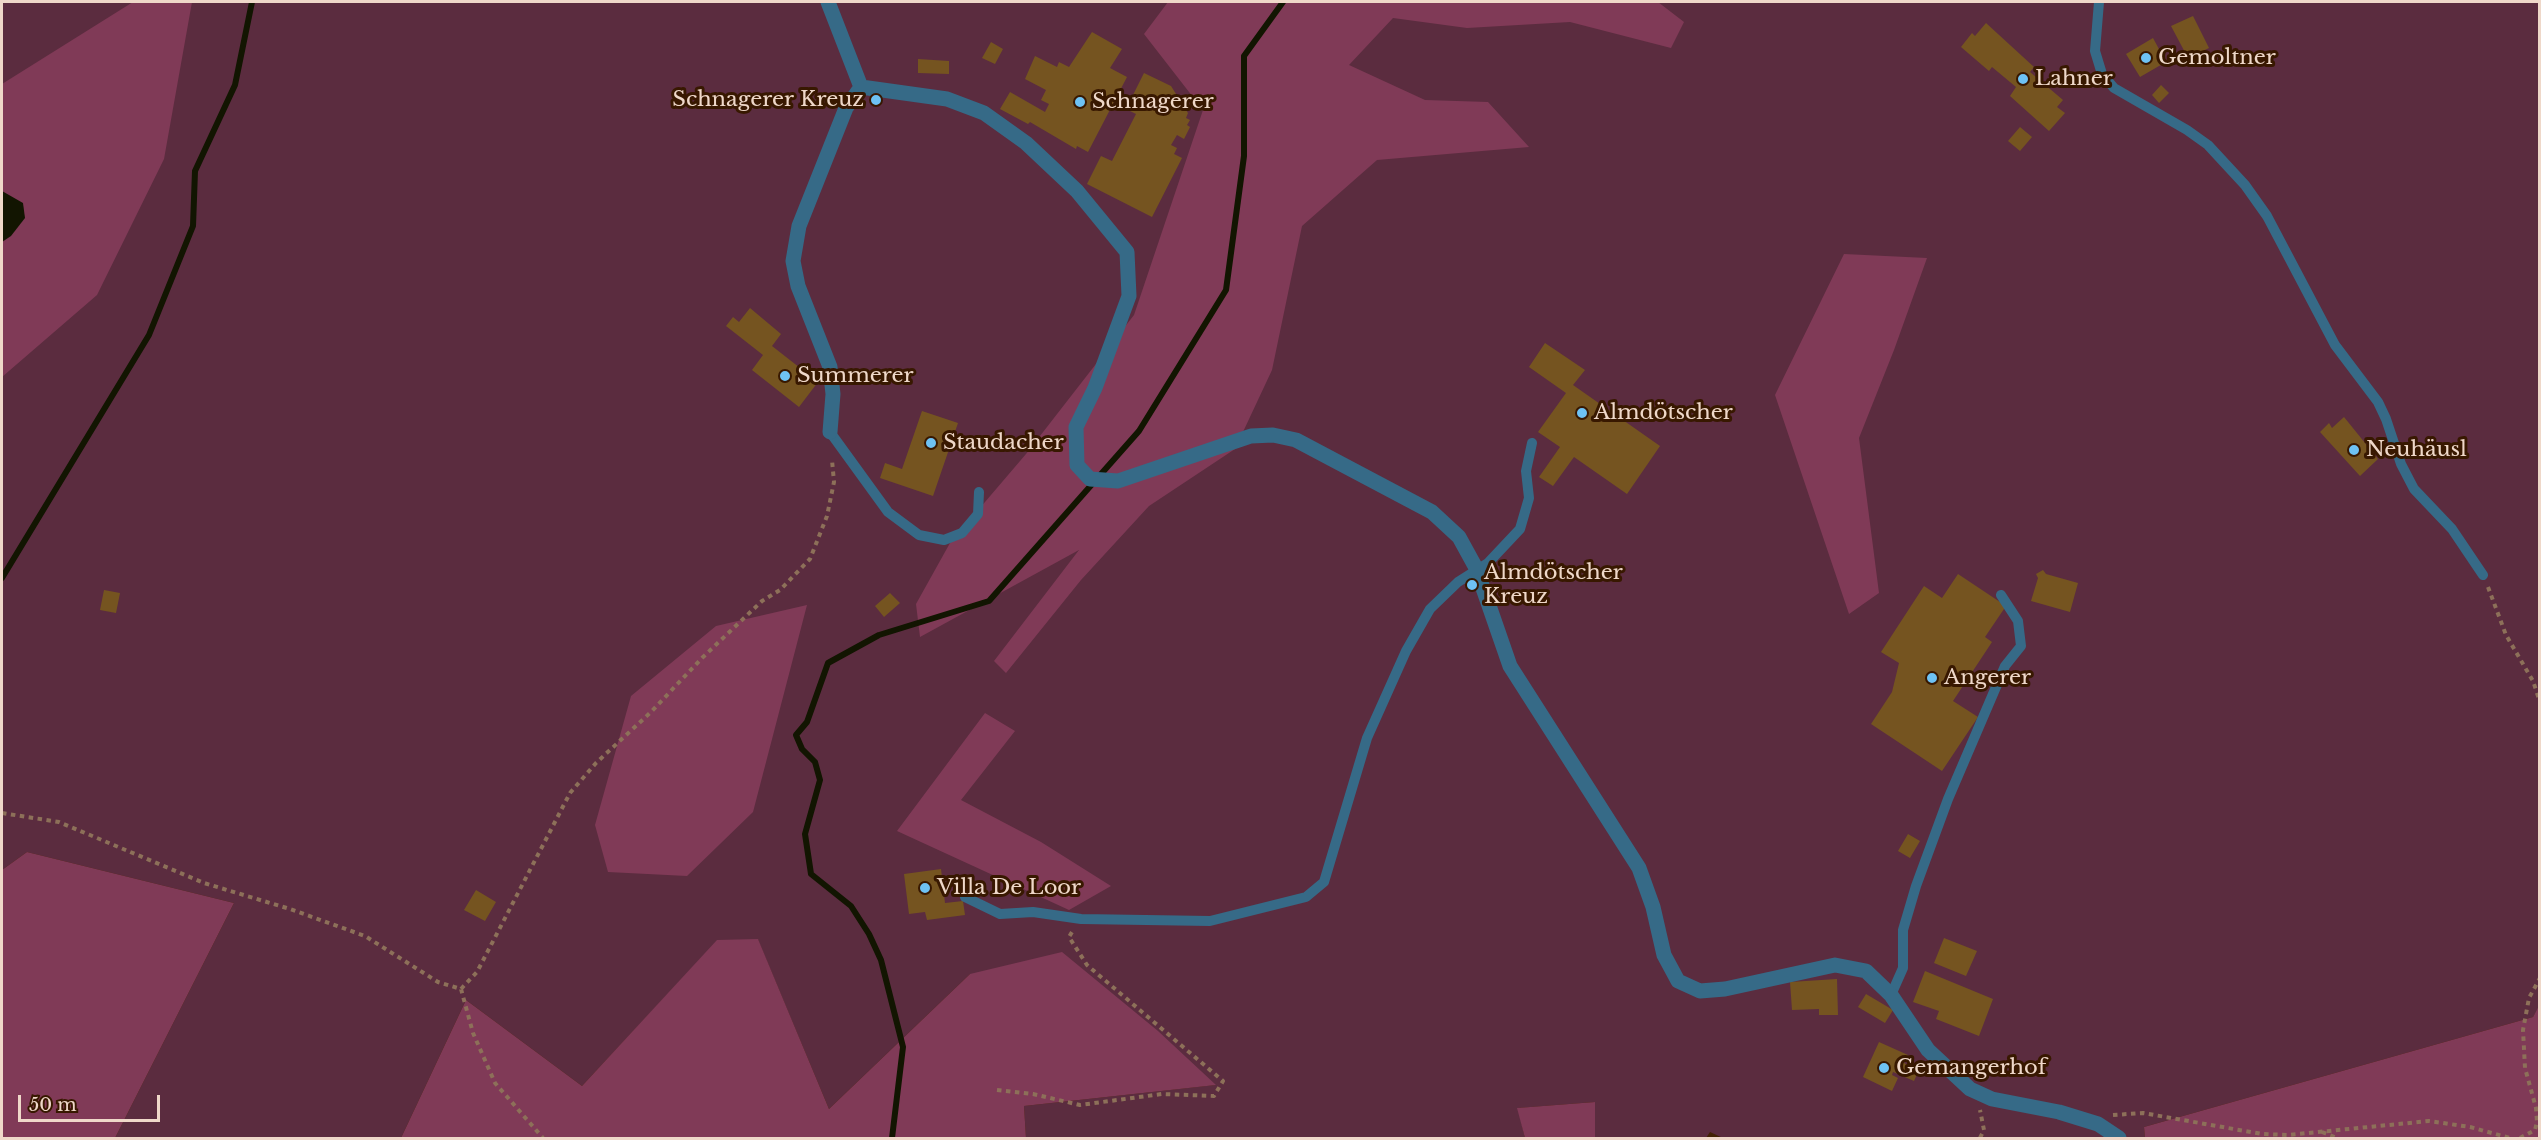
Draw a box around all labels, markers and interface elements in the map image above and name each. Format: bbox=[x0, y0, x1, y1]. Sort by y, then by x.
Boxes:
place label: Gemoltner bbox=[2158, 45, 2276, 71]
marker: Gemoltner bbox=[2139, 51, 2153, 65]
place label: Lahner bbox=[2035, 66, 2113, 92]
marker: Lahner bbox=[2016, 72, 2030, 86]
place label: Schnagerer Kreuz bbox=[672, 87, 864, 113]
place label: Schnagerer bbox=[1092, 89, 1214, 115]
marker: Schnagerer Kreuz bbox=[869, 93, 883, 107]
marker: Schnagerer bbox=[1073, 95, 1087, 109]
place label: Summerer bbox=[797, 363, 914, 389]
marker: Summerer bbox=[778, 369, 792, 383]
place label: Almdötscher bbox=[1594, 400, 1733, 426]
marker: Almdötscher bbox=[1575, 406, 1589, 420]
place label: Staudacher bbox=[943, 430, 1064, 456]
marker: Staudacher bbox=[924, 436, 938, 450]
place label: Neuhäusl bbox=[2366, 437, 2467, 463]
marker: Neuhäusl bbox=[2347, 443, 2361, 457]
place label: Almdötscher Kreuz bbox=[1484, 560, 1623, 610]
marker: Almdötscher Kreuz bbox=[1465, 578, 1479, 592]
place label: Angerer bbox=[1944, 665, 2031, 691]
marker: Angerer bbox=[1925, 671, 1939, 685]
place label: Villa De Loor bbox=[937, 875, 1081, 901]
marker: Villa De Loor bbox=[918, 881, 932, 895]
place label: Gemangerhof bbox=[1896, 1055, 2046, 1081]
marker: Gemangerhof bbox=[1877, 1061, 1891, 1075]
scale bar bbox=[21, 1083, 164, 1121]
text: 50 m bbox=[29, 1094, 77, 1116]

